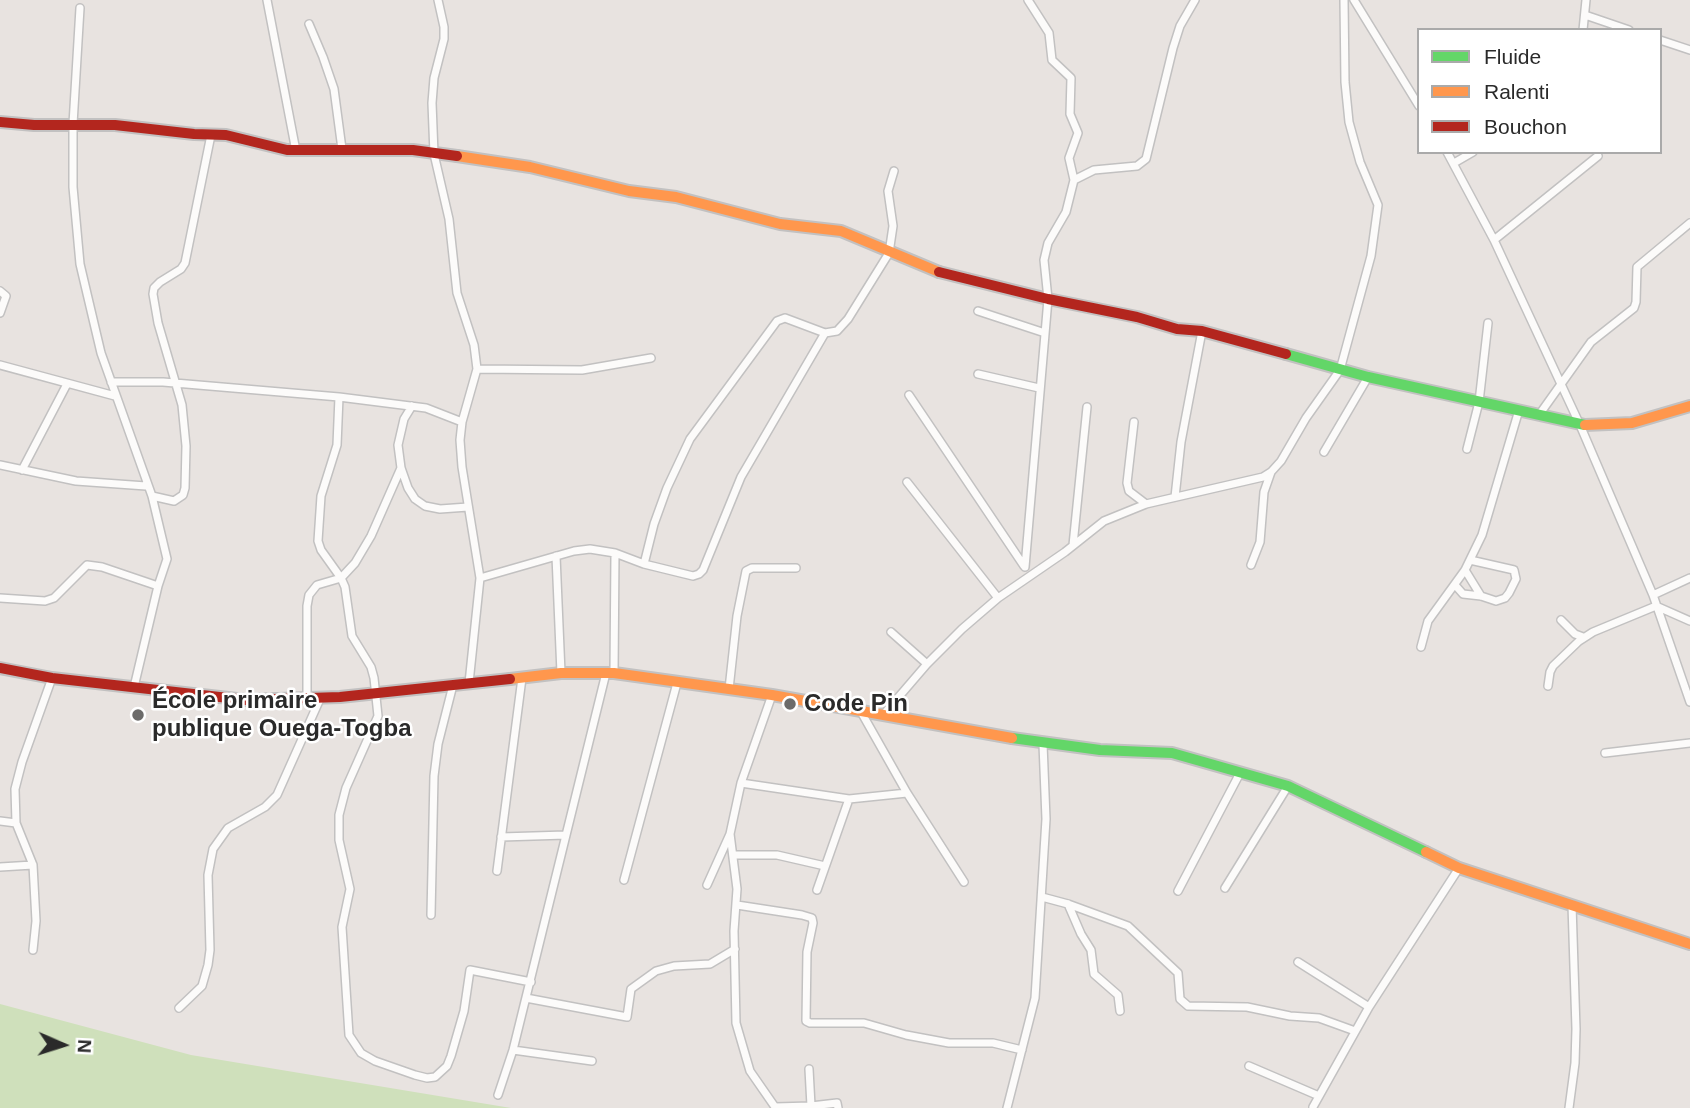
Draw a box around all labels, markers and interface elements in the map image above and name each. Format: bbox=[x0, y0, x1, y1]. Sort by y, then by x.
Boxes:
legend bbox=[1417, 28, 1662, 154]
text: Fluide bbox=[1484, 45, 1541, 68]
text: Ralenti bbox=[1484, 80, 1549, 103]
text: Bouchon bbox=[1484, 115, 1567, 138]
place label: École primaire publique Ouega-Togba bbox=[152, 687, 412, 743]
place label: Code Pin bbox=[804, 690, 908, 718]
marker: Code Pin bbox=[782, 696, 798, 712]
marker: École primaire publique Ouega-Togba bbox=[130, 707, 146, 723]
north arrow bbox=[28, 1010, 98, 1080]
text: N bbox=[74, 1039, 95, 1054]

